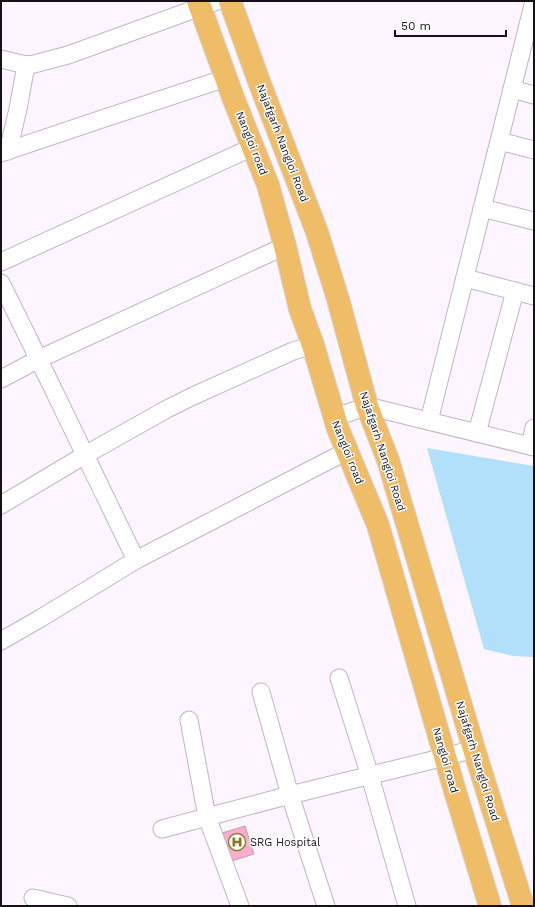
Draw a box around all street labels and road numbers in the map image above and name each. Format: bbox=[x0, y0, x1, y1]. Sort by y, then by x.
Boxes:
street label: Najafgarh Nangloi Road bbox=[254, 82, 311, 204]
street label: Nangloi road bbox=[233, 109, 270, 177]
street label: Najafgarh Nangloi Road bbox=[357, 390, 408, 513]
street label: Nangloi road bbox=[329, 418, 366, 486]
street label: Najafgarh Nangloi Road bbox=[453, 699, 502, 823]
street label: Nangloi road bbox=[430, 726, 461, 794]

